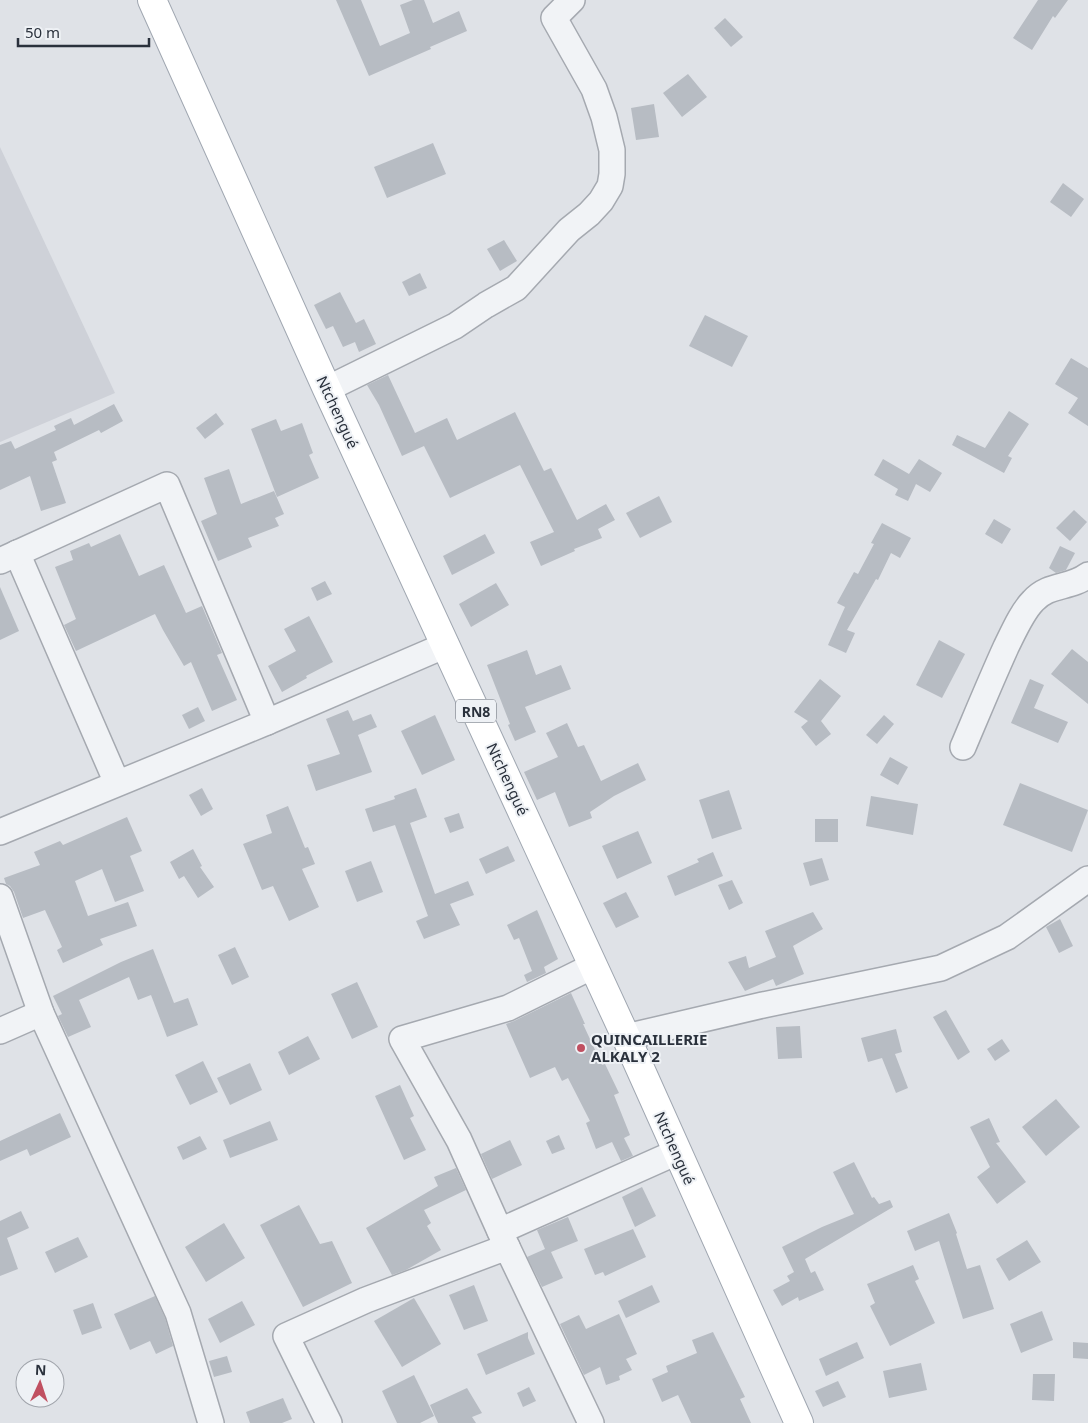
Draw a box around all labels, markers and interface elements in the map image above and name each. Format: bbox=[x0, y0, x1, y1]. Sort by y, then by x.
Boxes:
scale bar bbox=[18, 15, 149, 47]
text: 50 m bbox=[25, 22, 60, 42]
street label: Ntchengué bbox=[312, 372, 364, 452]
road number: RN8 bbox=[456, 699, 496, 722]
street label: Ntchengué bbox=[482, 739, 534, 819]
place label: QUINCAILLERIE ALKALY 2 bbox=[591, 1029, 707, 1066]
marker: QUINCAILLERIE ALKALY 2 bbox=[575, 1042, 587, 1054]
street label: Ntchengué bbox=[650, 1108, 700, 1188]
north arrow bbox=[15, 1358, 65, 1408]
text: N bbox=[35, 1360, 47, 1379]

